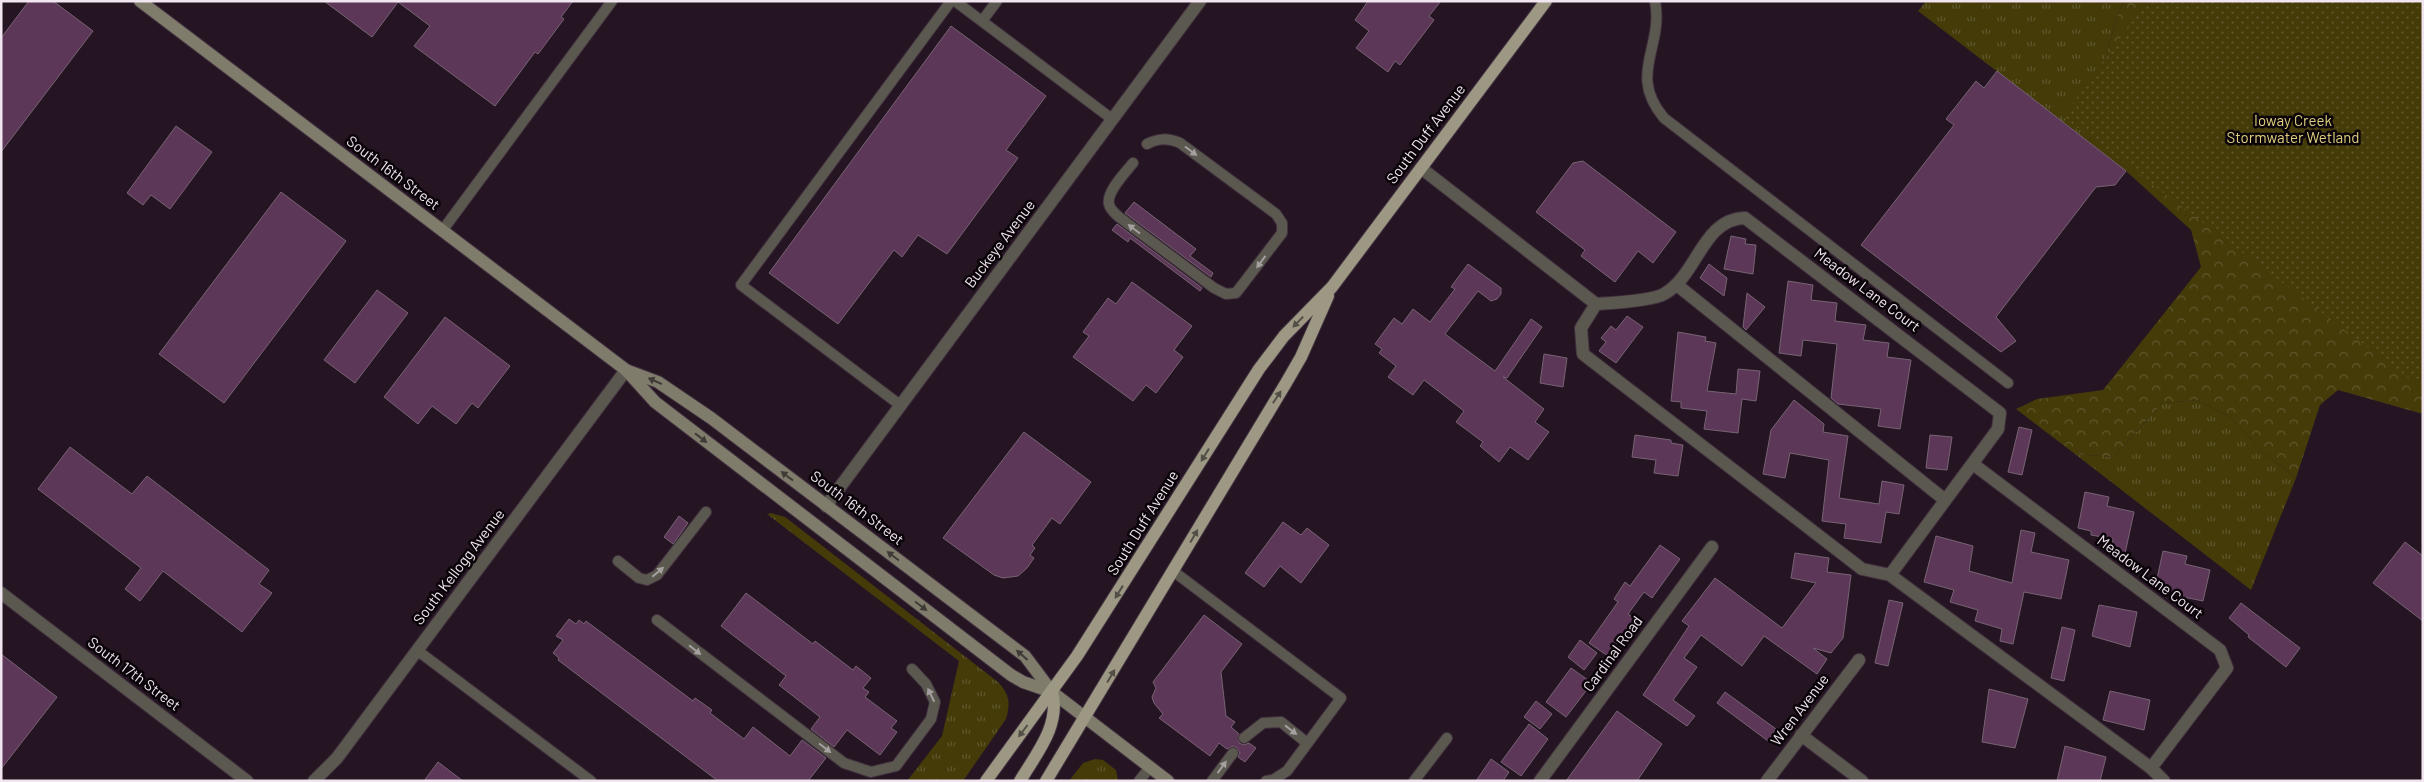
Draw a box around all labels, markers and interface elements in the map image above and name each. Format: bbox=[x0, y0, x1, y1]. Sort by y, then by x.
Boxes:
street label: South Duff Avenue bbox=[1382, 80, 1468, 187]
park label: Ioway Creek Stormwater Wetland bbox=[2227, 111, 2359, 146]
street label: South 16th Street bbox=[343, 131, 444, 213]
one-way arrow bbox=[1184, 146, 1198, 156]
street label: Buckeye Avenue bbox=[960, 196, 1038, 291]
one-way arrow bbox=[1127, 224, 1141, 234]
street label: Meadow Lane Court bbox=[1811, 244, 1924, 335]
one-way arrow bbox=[1256, 255, 1266, 269]
one-way arrow bbox=[1292, 315, 1304, 327]
one-way arrow bbox=[648, 377, 662, 385]
one-way arrow bbox=[1272, 390, 1282, 403]
one-way arrow bbox=[694, 433, 708, 443]
one-way arrow bbox=[1201, 448, 1210, 461]
street label: South 16th Street bbox=[807, 466, 908, 548]
street label: South Duff Avenue bbox=[1103, 467, 1182, 578]
one-way arrow bbox=[780, 471, 794, 481]
street label: South Kellogg Avenue bbox=[409, 505, 508, 628]
one-way arrow bbox=[1189, 529, 1198, 543]
street label: Meadow Lane Court bbox=[2094, 531, 2207, 622]
one-way arrow bbox=[886, 551, 900, 561]
one-way arrow bbox=[651, 567, 664, 578]
one-way arrow bbox=[1114, 586, 1124, 599]
one-way arrow bbox=[914, 601, 928, 611]
street label: Cardinal Road bbox=[1579, 612, 1646, 695]
street label: South 17th Street bbox=[85, 633, 184, 714]
one-way arrow bbox=[688, 645, 702, 655]
one-way arrow bbox=[1016, 649, 1029, 660]
one-way arrow bbox=[1106, 669, 1115, 682]
street label: Wren Avenue bbox=[1766, 670, 1832, 749]
one-way arrow bbox=[927, 687, 936, 702]
one-way arrow bbox=[1018, 724, 1028, 738]
one-way arrow bbox=[1284, 725, 1298, 735]
one-way arrow bbox=[818, 743, 831, 754]
one-way arrow bbox=[1217, 761, 1228, 774]

